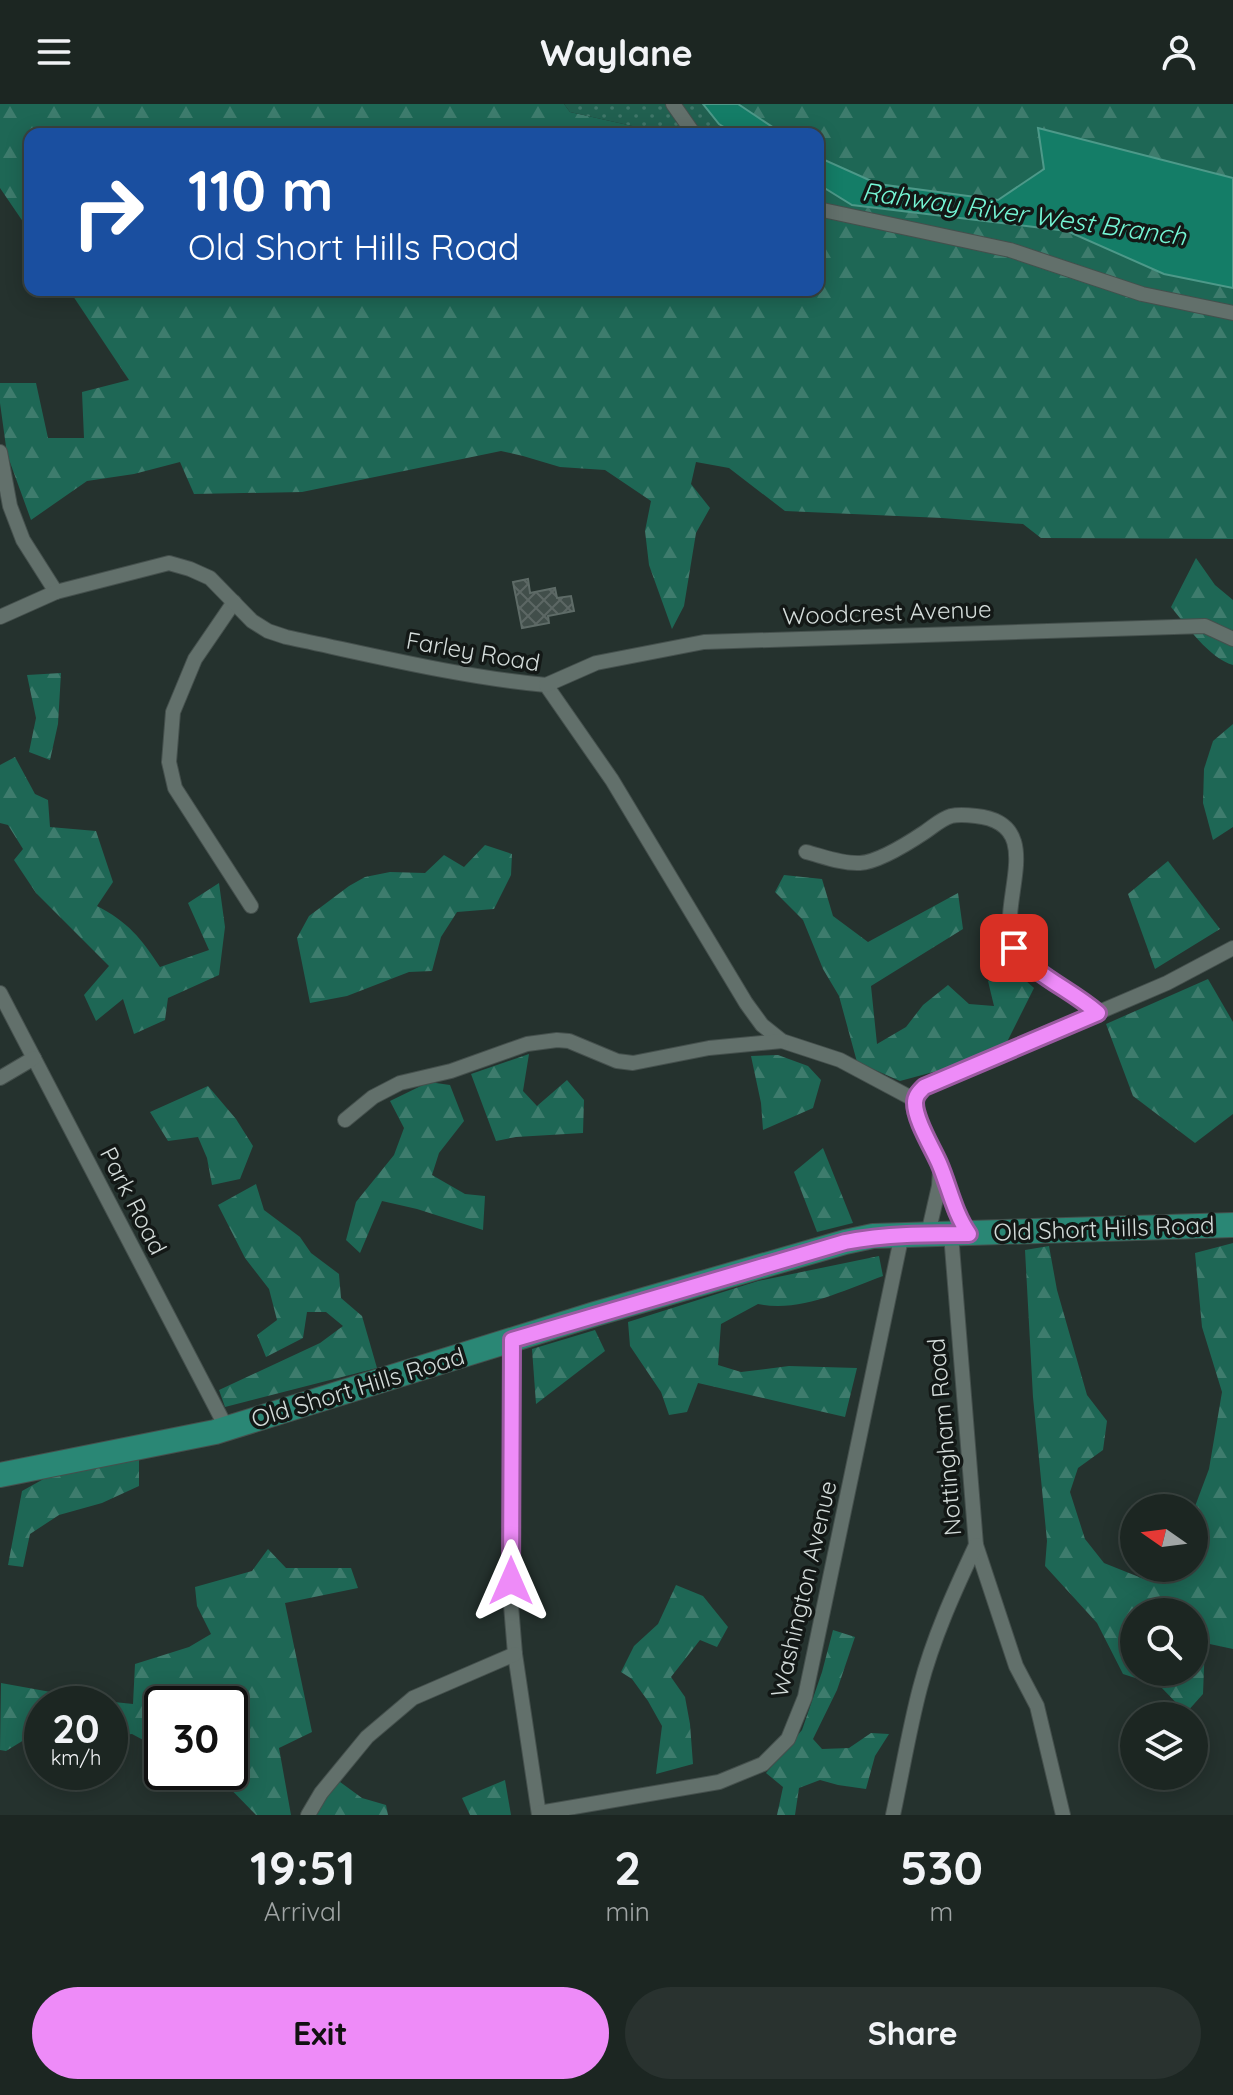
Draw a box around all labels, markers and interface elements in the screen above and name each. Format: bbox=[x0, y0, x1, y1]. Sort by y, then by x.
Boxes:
icon: menu bbox=[32, 30, 76, 74]
text: Waylane bbox=[540, 30, 693, 75]
icon: person bbox=[1157, 30, 1201, 74]
text: 110 m bbox=[188, 155, 333, 225]
icon: right bbox=[56, 160, 160, 264]
water label: Rahway River West Branch bbox=[860, 174, 1189, 253]
text: Old Short Hills Road bbox=[188, 224, 520, 269]
street label: Woodcrest Avenue bbox=[782, 593, 992, 631]
street label: Farley Road bbox=[404, 624, 542, 678]
pin bbox=[980, 914, 1048, 982]
icon: arrive bbox=[992, 926, 1036, 970]
street label: Park Road bbox=[94, 1142, 174, 1259]
street label: Old Short Hills Road bbox=[993, 1209, 1215, 1247]
street label: Nottingham Road bbox=[920, 1337, 968, 1537]
street label: Old Short Hills Road bbox=[248, 1340, 468, 1434]
street label: Washington Avenue bbox=[764, 1478, 843, 1700]
north arrow bbox=[1120, 1494, 1208, 1582]
map controls bbox=[1120, 1494, 1208, 1790]
position arrow bbox=[469, 1539, 553, 1623]
button: search bbox=[1120, 1598, 1208, 1686]
speed limit sign: 30 bbox=[144, 1686, 248, 1790]
button: layers bbox=[1120, 1702, 1208, 1790]
text: 20 bbox=[52, 1703, 100, 1753]
text: km/h bbox=[51, 1745, 101, 1770]
text: 19:51 bbox=[250, 1837, 355, 1897]
text: 2 bbox=[614, 1837, 641, 1897]
text: 530 bbox=[900, 1837, 983, 1897]
text: Arrival bbox=[264, 1895, 342, 1928]
text: min bbox=[606, 1895, 650, 1928]
text: m bbox=[930, 1895, 953, 1928]
button: Exit bbox=[32, 1987, 609, 2079]
button: Share bbox=[625, 1987, 1201, 2079]

